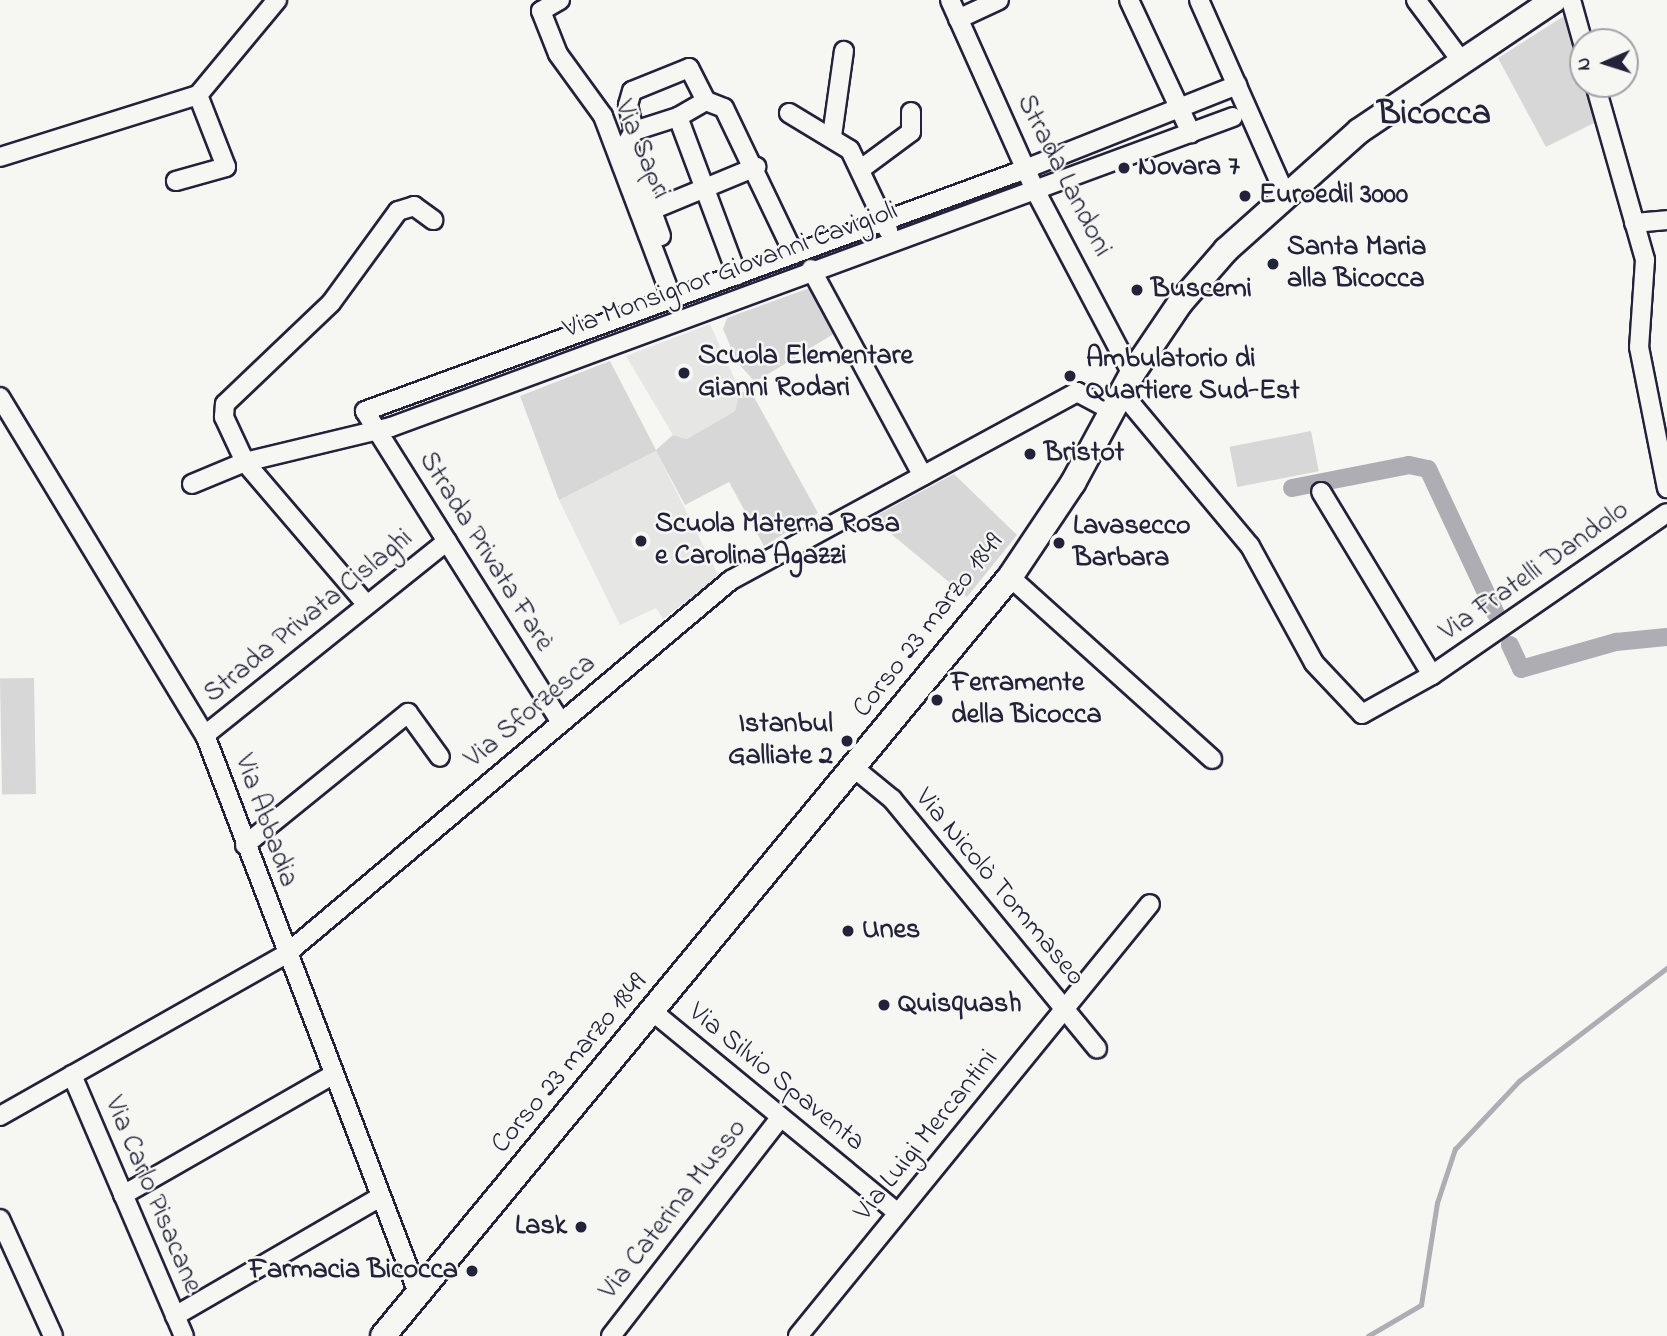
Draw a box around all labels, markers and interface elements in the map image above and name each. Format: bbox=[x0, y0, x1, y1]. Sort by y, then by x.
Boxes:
north arrow bbox=[1569, 28, 1639, 98]
text: N bbox=[1571, 57, 1598, 71]
street label: Strada Landoni bbox=[1008, 89, 1118, 263]
district label: Bicocca bbox=[1377, 94, 1491, 136]
street label: Via Sapri bbox=[605, 96, 677, 204]
place label: Novara 7 bbox=[1138, 151, 1240, 185]
marker: Novara 7 bbox=[1116, 160, 1132, 176]
place label: Euroedil 3000 bbox=[1259, 179, 1408, 213]
marker: Euroedil 3000 bbox=[1237, 188, 1253, 204]
street label: Via Monsignor Giovanni Cavigioli bbox=[559, 195, 903, 347]
place label: Santa Maria alla Bicocca bbox=[1287, 231, 1426, 297]
marker: Santa Maria alla Bicocca bbox=[1265, 256, 1281, 272]
place label: Buscemi bbox=[1151, 273, 1252, 307]
marker: Buscemi bbox=[1129, 282, 1145, 298]
place label: Scuola Elementare Gianni Rodari bbox=[698, 340, 913, 406]
place label: Ambulatorio di Quartiere Sud-Est bbox=[1086, 343, 1300, 409]
marker: Scuola Elementare Gianni Rodari bbox=[676, 365, 692, 381]
marker: Ambulatorio di Quartiere Sud-Est bbox=[1060, 366, 1080, 386]
place label: Bristot bbox=[1044, 437, 1124, 471]
street label: Strada Privata Farè bbox=[410, 446, 560, 658]
marker: Bristot bbox=[1022, 446, 1038, 462]
street label: Via Fratelli Dandolo bbox=[1434, 494, 1636, 650]
place label: Scuola Materna Rosa e Carolina Agazzi bbox=[655, 508, 900, 574]
place label: Lavasecco Barbara bbox=[1073, 510, 1191, 576]
street label: Strada Privata Cislaghi bbox=[198, 522, 420, 712]
street label: Corso 23 marzo 1849 bbox=[846, 527, 1012, 725]
marker: Scuola Materna Rosa e Carolina Agazzi bbox=[633, 533, 649, 549]
marker: Lavasecco Barbara bbox=[1051, 535, 1067, 551]
street label: Via Sforzesca bbox=[459, 648, 603, 776]
place label: Ferramente della Bicocca bbox=[951, 667, 1102, 733]
marker: Ferramente della Bicocca bbox=[929, 692, 945, 708]
place label: Istanbul Galliate 2 bbox=[728, 708, 833, 774]
marker: Istanbul Galliate 2 bbox=[839, 733, 855, 749]
street label: Via Abbadia bbox=[225, 750, 305, 892]
street label: Via Nicolò Tommaseo bbox=[907, 782, 1091, 994]
place label: Unes bbox=[862, 914, 920, 948]
marker: Unes bbox=[840, 923, 856, 939]
street label: Corso 23 marzo 1849 bbox=[485, 967, 655, 1161]
place label: Quisquash bbox=[898, 988, 1021, 1022]
street label: Via Silvio Spaventa bbox=[681, 996, 871, 1160]
marker: Quisquash bbox=[876, 997, 892, 1013]
street label: Via Luigi Mercantini bbox=[848, 1044, 1006, 1228]
street label: Via Carlo Pisacane bbox=[96, 1092, 208, 1298]
street label: Via Caterina Musso bbox=[593, 1113, 755, 1307]
place label: Lask bbox=[515, 1210, 567, 1244]
marker: Lask bbox=[573, 1219, 589, 1235]
place label: Farmacia Bicocca bbox=[249, 1254, 458, 1288]
marker: Farmacia Bicocca bbox=[464, 1263, 480, 1279]

